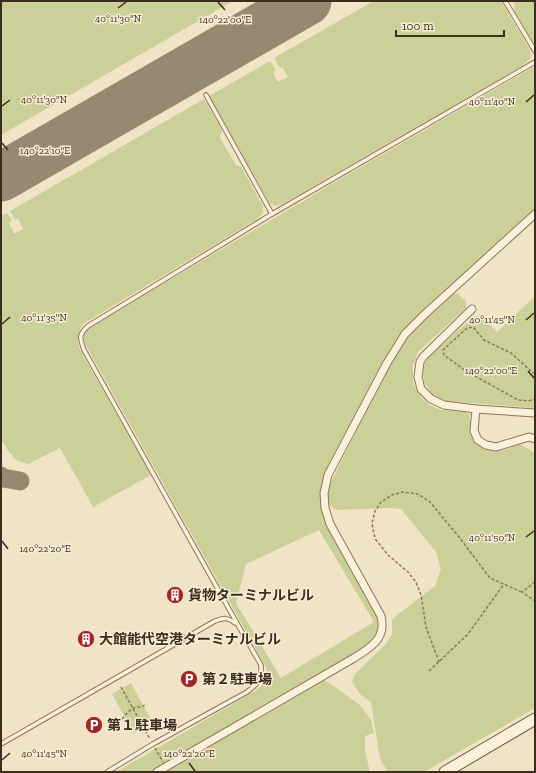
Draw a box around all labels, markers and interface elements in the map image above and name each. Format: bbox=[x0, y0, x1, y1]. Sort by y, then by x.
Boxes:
scale bar bbox=[396, 12, 504, 38]
text: 40°11'30"N bbox=[95, 13, 142, 25]
text: 140°22'00"E bbox=[199, 14, 251, 26]
text: 100 m bbox=[402, 19, 434, 33]
text: 40°11'30"N bbox=[21, 94, 68, 106]
text: 40°11'40"N bbox=[469, 96, 516, 108]
text: 140°22'10"E bbox=[20, 145, 70, 157]
text: 40°11'35"N bbox=[21, 312, 67, 324]
text: 40°11'45"N bbox=[469, 314, 515, 326]
text: 140°22'00"E bbox=[465, 365, 517, 377]
text: 40°11'50"N bbox=[469, 532, 516, 544]
text: 140°22'20"E bbox=[19, 543, 71, 555]
building icon: 貨物ターミナルビル bbox=[165, 585, 185, 605]
place label: 貨物ターミナルビル bbox=[188, 587, 314, 604]
building icon: 大館能代空港ターミナルビル bbox=[76, 629, 96, 649]
place label: 大館能代空港ターミナルビル bbox=[99, 631, 281, 648]
parking icon: 第２駐車場 bbox=[179, 669, 199, 689]
place label: 第２駐車場 bbox=[202, 671, 272, 688]
parking icon: 第１駐車場 bbox=[84, 715, 104, 735]
place label: 第１駐車場 bbox=[107, 717, 177, 734]
text: 40°11'45"N bbox=[21, 748, 67, 760]
text: 140°22'20"E bbox=[163, 748, 215, 760]

